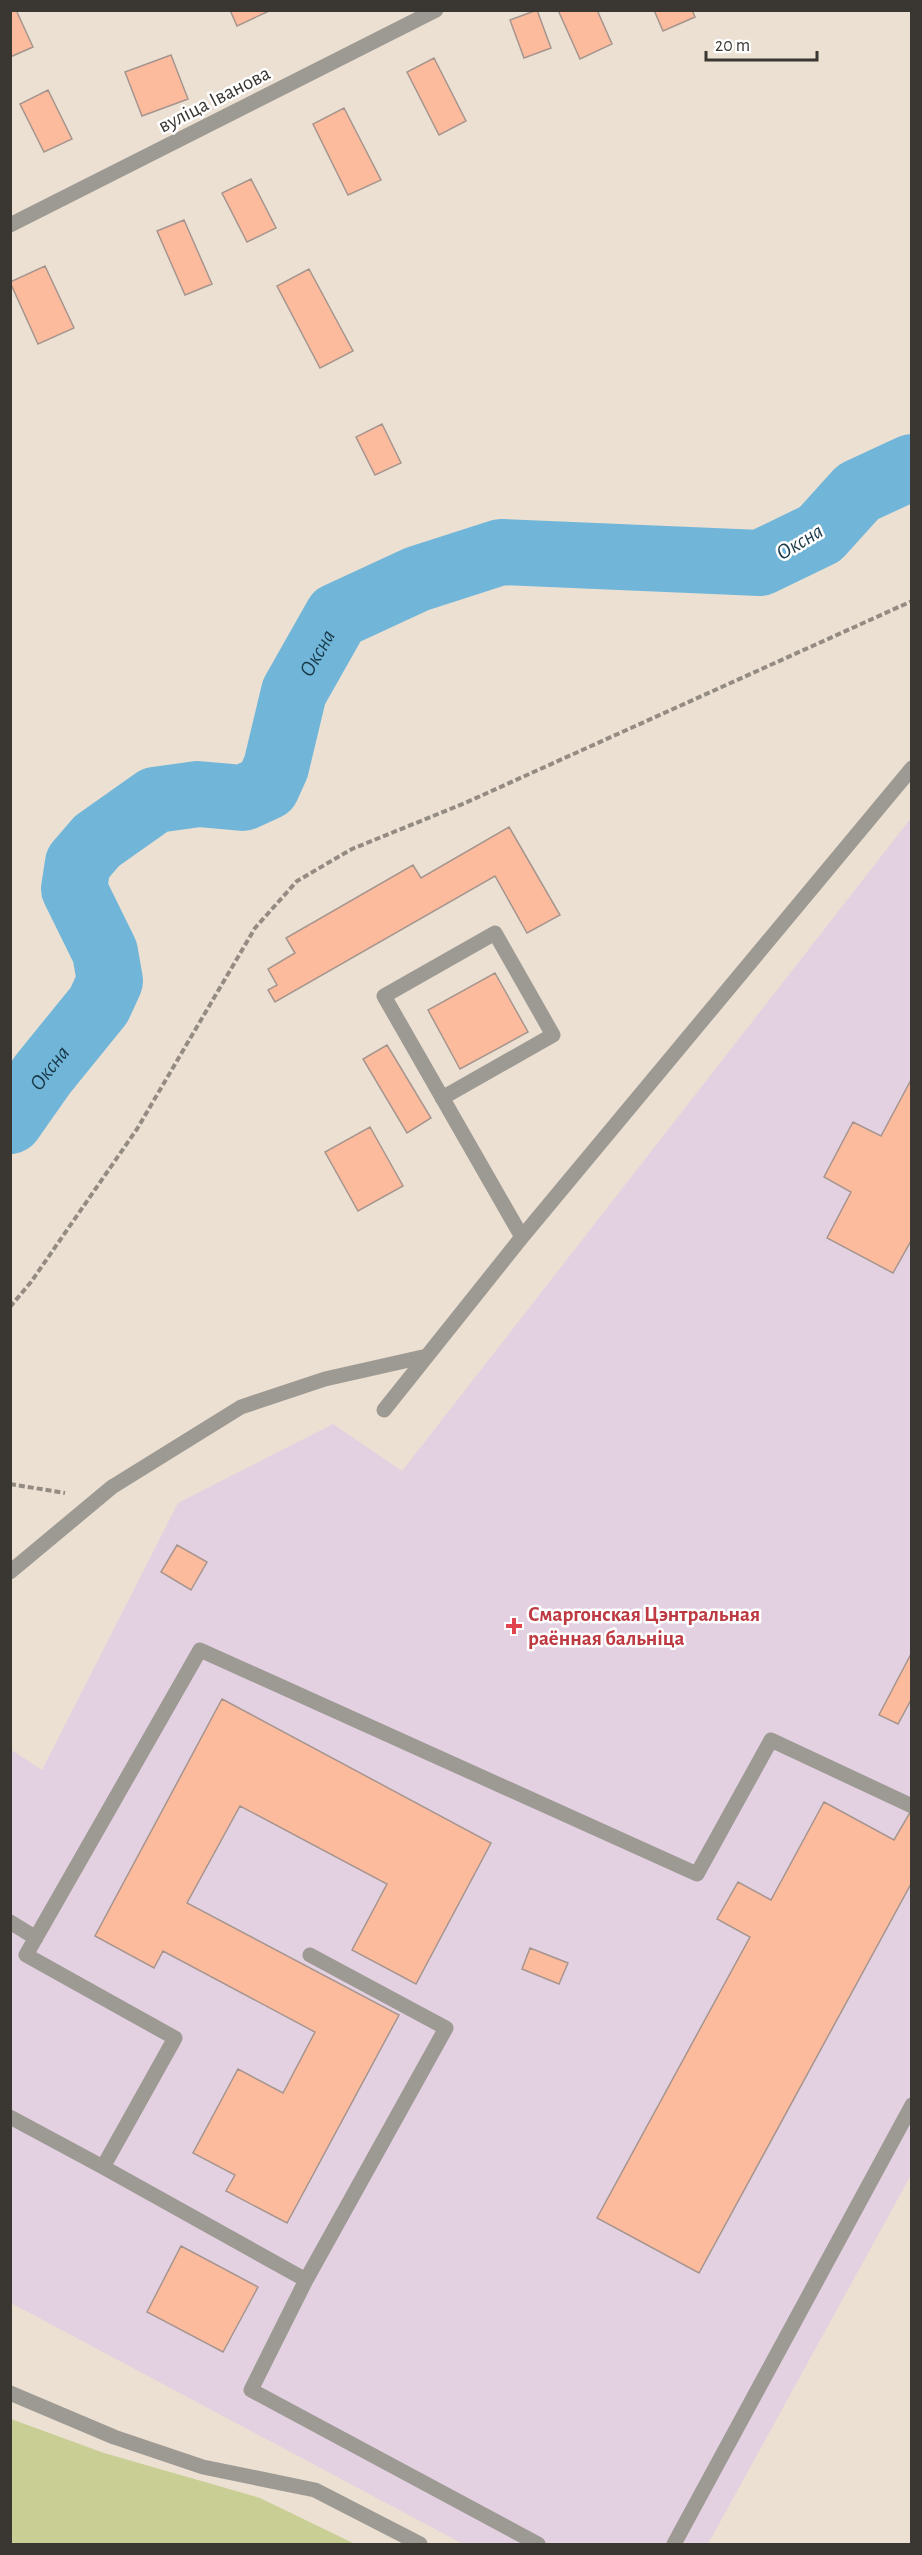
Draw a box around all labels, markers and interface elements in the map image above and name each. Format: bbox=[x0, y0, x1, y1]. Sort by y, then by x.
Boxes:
scale bar bbox=[706, 24, 817, 62]
text: 20 m bbox=[715, 37, 750, 55]
street label: вуліца Іванова bbox=[155, 62, 274, 137]
water label: Оксна bbox=[772, 519, 827, 564]
water label: Оксна bbox=[295, 626, 339, 680]
water label: Оксна bbox=[25, 1042, 74, 1094]
place label: Смаргонская Цэнтральная раённая бальніца bbox=[528, 1604, 760, 1649]
marker: Смаргонская Цэнтральная раённая бальніца bbox=[505, 1617, 523, 1635]

